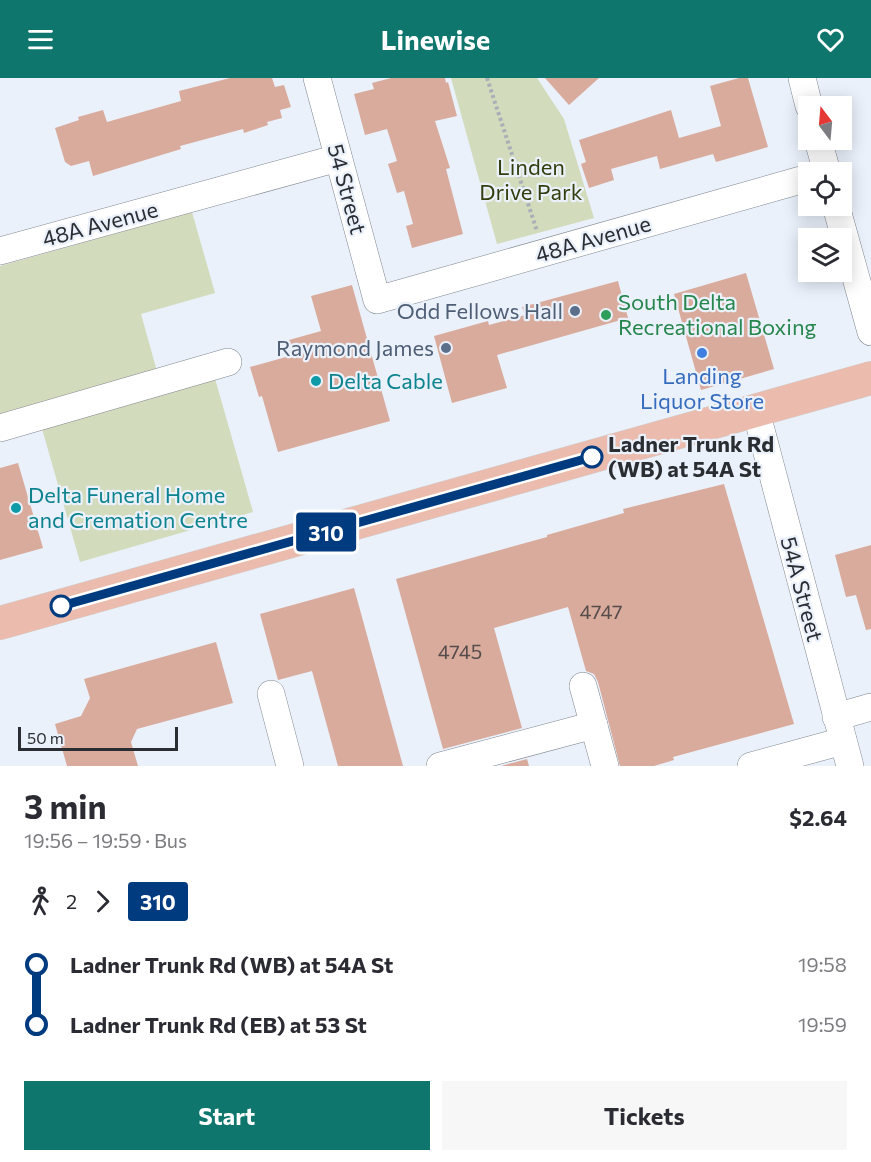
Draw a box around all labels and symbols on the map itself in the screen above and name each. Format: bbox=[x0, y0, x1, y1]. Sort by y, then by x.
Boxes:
north arrow bbox=[798, 96, 852, 150]
street label: 54 Street bbox=[323, 141, 372, 237]
park label: Linden Drive Park bbox=[479, 153, 583, 205]
street label: 48A Avenue bbox=[39, 195, 161, 252]
street label: 48A Avenue bbox=[532, 209, 654, 268]
place label: South Delta Recreational Boxing bbox=[618, 288, 817, 340]
place label: Odd Fellows Hall bbox=[397, 297, 563, 324]
marker: Odd Fellows Hall bbox=[568, 304, 582, 318]
marker: South Delta Recreational Boxing bbox=[599, 308, 613, 322]
place label: Raymond James bbox=[276, 334, 434, 361]
marker: Raymond James bbox=[439, 341, 453, 355]
marker: Landing Liquor Store bbox=[695, 346, 709, 360]
place label: Landing Liquor Store bbox=[640, 362, 764, 414]
place label: Delta Cable bbox=[328, 367, 443, 394]
marker: Delta Cable bbox=[309, 374, 323, 388]
place label: Ladner Trunk Rd (WB) at 54A St bbox=[608, 430, 774, 482]
marker: Ladner Trunk Rd (WB) at 54A St bbox=[581, 446, 603, 468]
place label: Delta Funeral Home and Cremation Centre bbox=[28, 481, 248, 533]
marker: Delta Funeral Home and Cremation Centre bbox=[9, 501, 23, 515]
line badge: 310 bbox=[292, 512, 360, 552]
street label: 54A Street bbox=[776, 533, 829, 644]
unlabelled marker bbox=[50, 595, 72, 617]
house number: 4747 bbox=[579, 599, 623, 623]
house number: 4745 bbox=[438, 639, 482, 663]
scale bar bbox=[18, 724, 178, 752]

